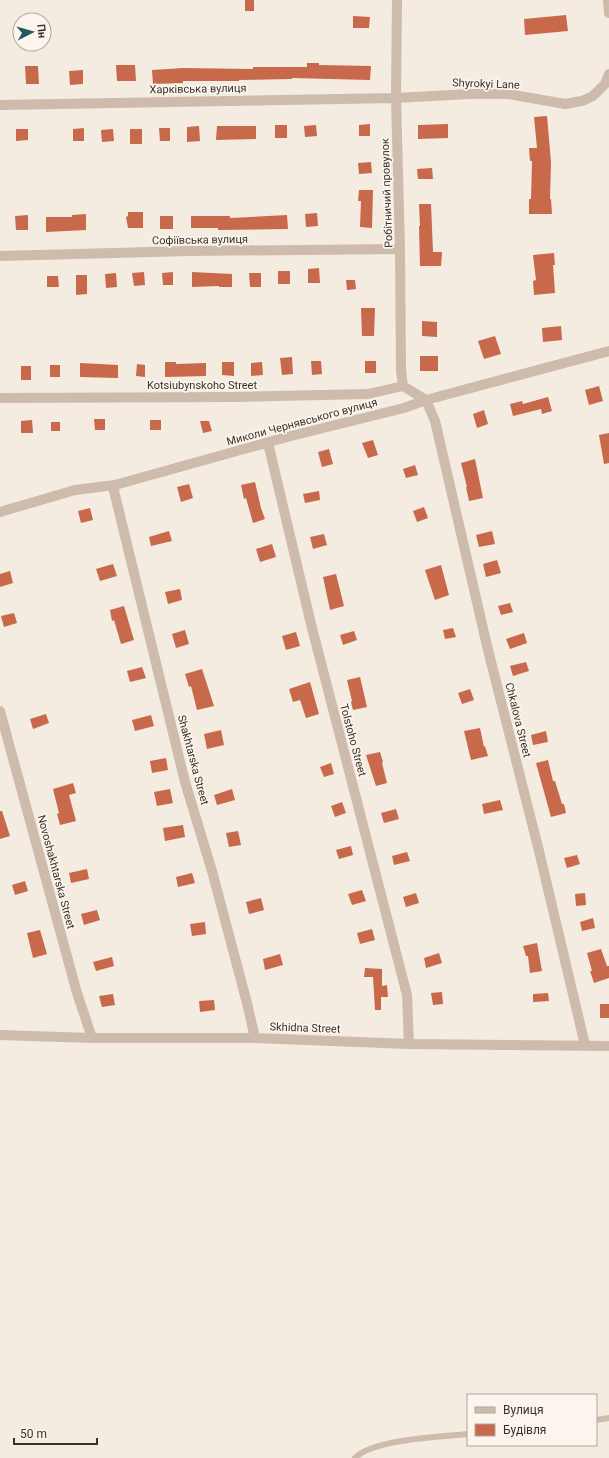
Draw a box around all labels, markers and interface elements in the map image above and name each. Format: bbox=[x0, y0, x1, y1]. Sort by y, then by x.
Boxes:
north arrow bbox=[12, 12, 52, 52]
text: Пн bbox=[34, 23, 49, 39]
street label: Shyrokyi Lane bbox=[452, 76, 520, 92]
street label: Харківська вулиця bbox=[149, 82, 247, 96]
street label: Робітничий провулок bbox=[379, 138, 395, 248]
street label: Софіївська вулиця bbox=[152, 233, 248, 247]
street label: Kotsiubynskoho Street bbox=[147, 379, 257, 392]
street label: Миколи Чернявського вулиця bbox=[225, 396, 379, 448]
street label: Chkalova Street bbox=[502, 681, 534, 759]
street label: Tolstoho Street bbox=[337, 702, 369, 778]
street label: Shakhtarska Street bbox=[175, 714, 211, 807]
street label: Novoshakhtarska Street bbox=[35, 814, 78, 931]
street label: Skhidna Street bbox=[269, 1020, 341, 1036]
legend bbox=[467, 1394, 597, 1446]
text: Вулиця bbox=[503, 1403, 544, 1417]
scale bar bbox=[14, 1420, 97, 1446]
text: Будівля bbox=[503, 1423, 546, 1437]
text: 50 m bbox=[20, 1427, 47, 1441]

